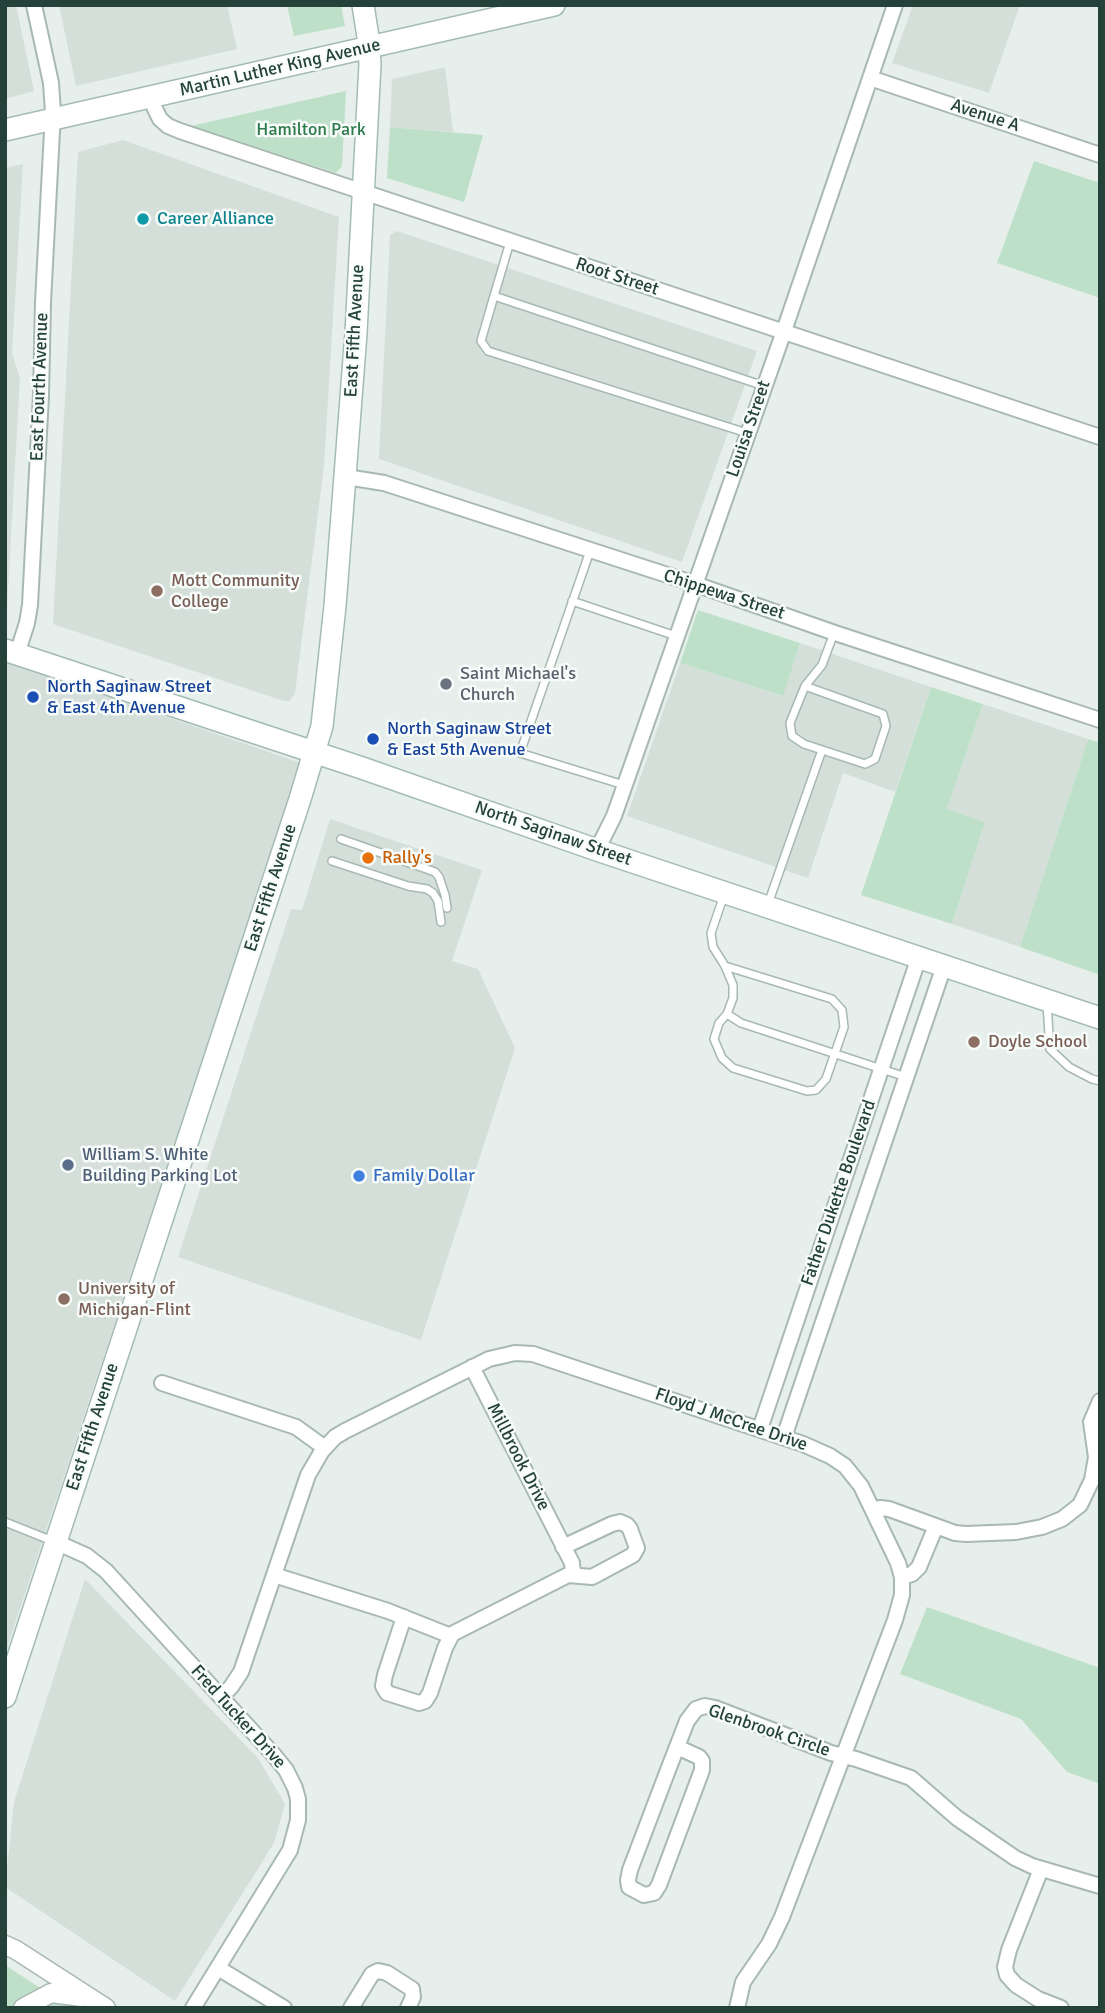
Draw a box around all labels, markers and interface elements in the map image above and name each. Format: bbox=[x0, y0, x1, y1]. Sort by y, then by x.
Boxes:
street label: Martin Luther King Avenue bbox=[177, 34, 383, 102]
street label: Avenue A bbox=[948, 95, 1022, 137]
park label: Hamilton Park bbox=[256, 119, 366, 141]
place label: Career Alliance bbox=[157, 208, 274, 230]
marker: Career Alliance bbox=[135, 211, 151, 227]
street label: Root Street bbox=[573, 253, 661, 301]
street label: East Fifth Avenue bbox=[341, 264, 369, 398]
street label: East Fourth Avenue bbox=[27, 312, 53, 462]
street label: Louisa Street bbox=[722, 378, 776, 480]
street label: Chippewa Street bbox=[661, 565, 787, 625]
place label: Mott Community College bbox=[171, 570, 299, 612]
marker: Mott Community College bbox=[149, 583, 165, 599]
place label: Saint Michael's Church bbox=[460, 663, 576, 706]
place label: North Saginaw Street & East 4th Avenue bbox=[47, 676, 212, 718]
marker: Saint Michael's Church bbox=[438, 676, 454, 692]
marker: North Saginaw Street & East 4th Avenue bbox=[25, 689, 41, 705]
place label: North Saginaw Street & East 5th Avenue bbox=[387, 718, 552, 760]
marker: North Saginaw Street & East 5th Avenue bbox=[365, 731, 381, 747]
street label: North Saginaw Street bbox=[472, 797, 634, 871]
street label: East Fifth Avenue bbox=[240, 821, 302, 955]
place label: Rally's bbox=[382, 847, 432, 869]
marker: Rally's bbox=[360, 850, 376, 866]
place label: Doyle School bbox=[988, 1031, 1088, 1053]
marker: Doyle School bbox=[966, 1034, 982, 1050]
street label: Father Dukette Boulevard bbox=[797, 1097, 881, 1289]
place label: William S. White Building Parking Lot bbox=[82, 1144, 237, 1186]
marker: William S. White Building Parking Lot bbox=[60, 1157, 76, 1173]
place label: Family Dollar bbox=[373, 1165, 475, 1187]
marker: Family Dollar bbox=[351, 1168, 367, 1184]
place label: University of Michigan-Flint bbox=[78, 1278, 191, 1320]
marker: University of Michigan-Flint bbox=[56, 1291, 72, 1307]
street label: East Fifth Avenue bbox=[62, 1360, 124, 1494]
street label: Floyd J McCree Drive bbox=[652, 1384, 810, 1456]
street label: Millbrook Drive bbox=[482, 1400, 554, 1514]
street label: Fred Tucker Drive bbox=[186, 1661, 290, 1773]
street label: Glenbrook Circle bbox=[705, 1700, 833, 1762]

